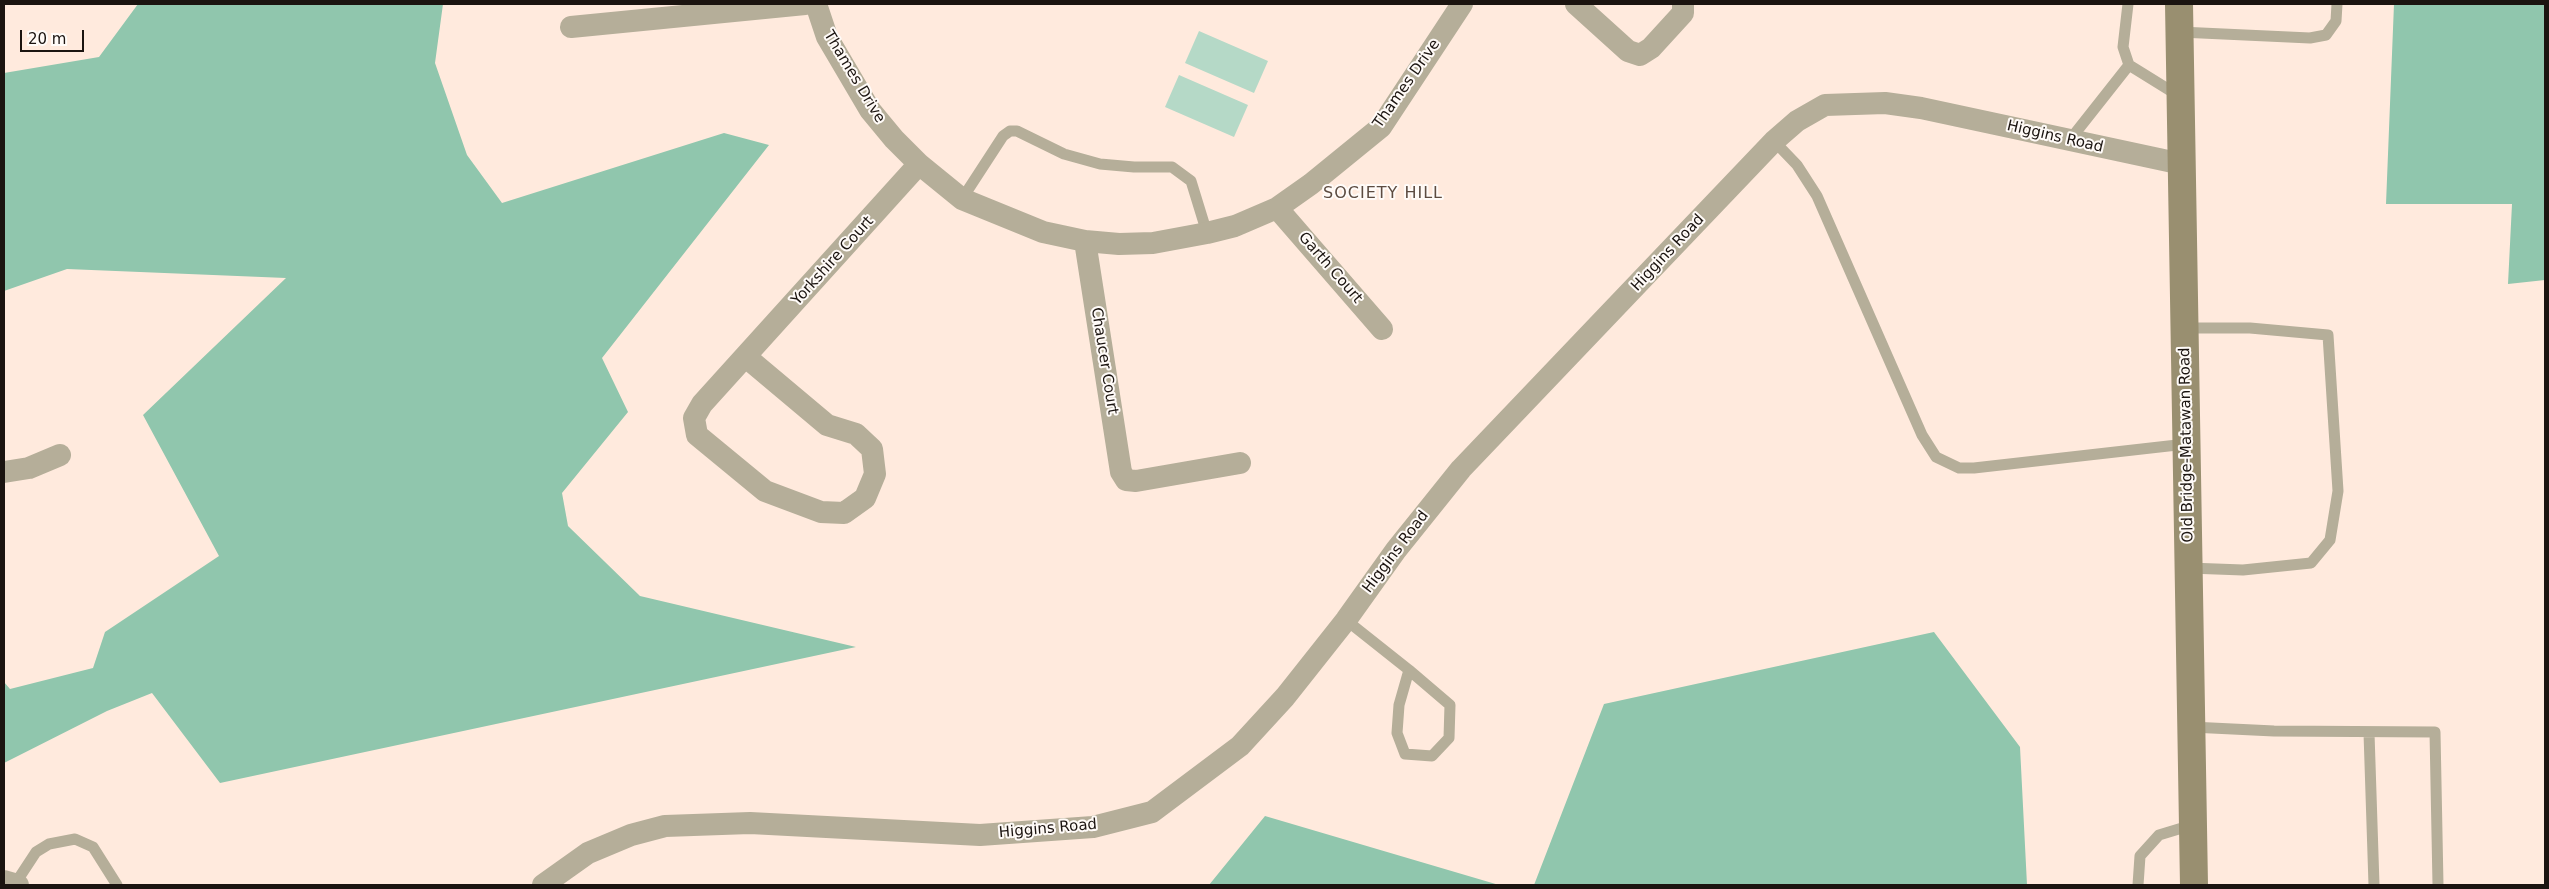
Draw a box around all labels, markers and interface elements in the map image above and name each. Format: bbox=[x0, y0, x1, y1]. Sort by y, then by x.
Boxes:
scale bar bbox=[22, 20, 86, 52]
street label: Thames Drive bbox=[819, 28, 889, 126]
text: 20 m bbox=[28, 30, 66, 48]
street label: Thames Drive bbox=[1370, 36, 1444, 132]
street label: Higgins Road bbox=[2005, 117, 2105, 157]
district label: SOCIETY HILL bbox=[1322, 184, 1444, 204]
street label: Higgins Road bbox=[1628, 211, 1708, 295]
street label: Yorkshire Court bbox=[788, 213, 878, 309]
street label: Garth Court bbox=[1294, 229, 1366, 307]
street label: Chaucer Court bbox=[1087, 306, 1121, 416]
street label: Old Bridge-Matawan Road bbox=[2176, 347, 2198, 543]
street label: Higgins Road bbox=[1359, 507, 1433, 597]
street label: Higgins Road bbox=[998, 816, 1098, 842]

